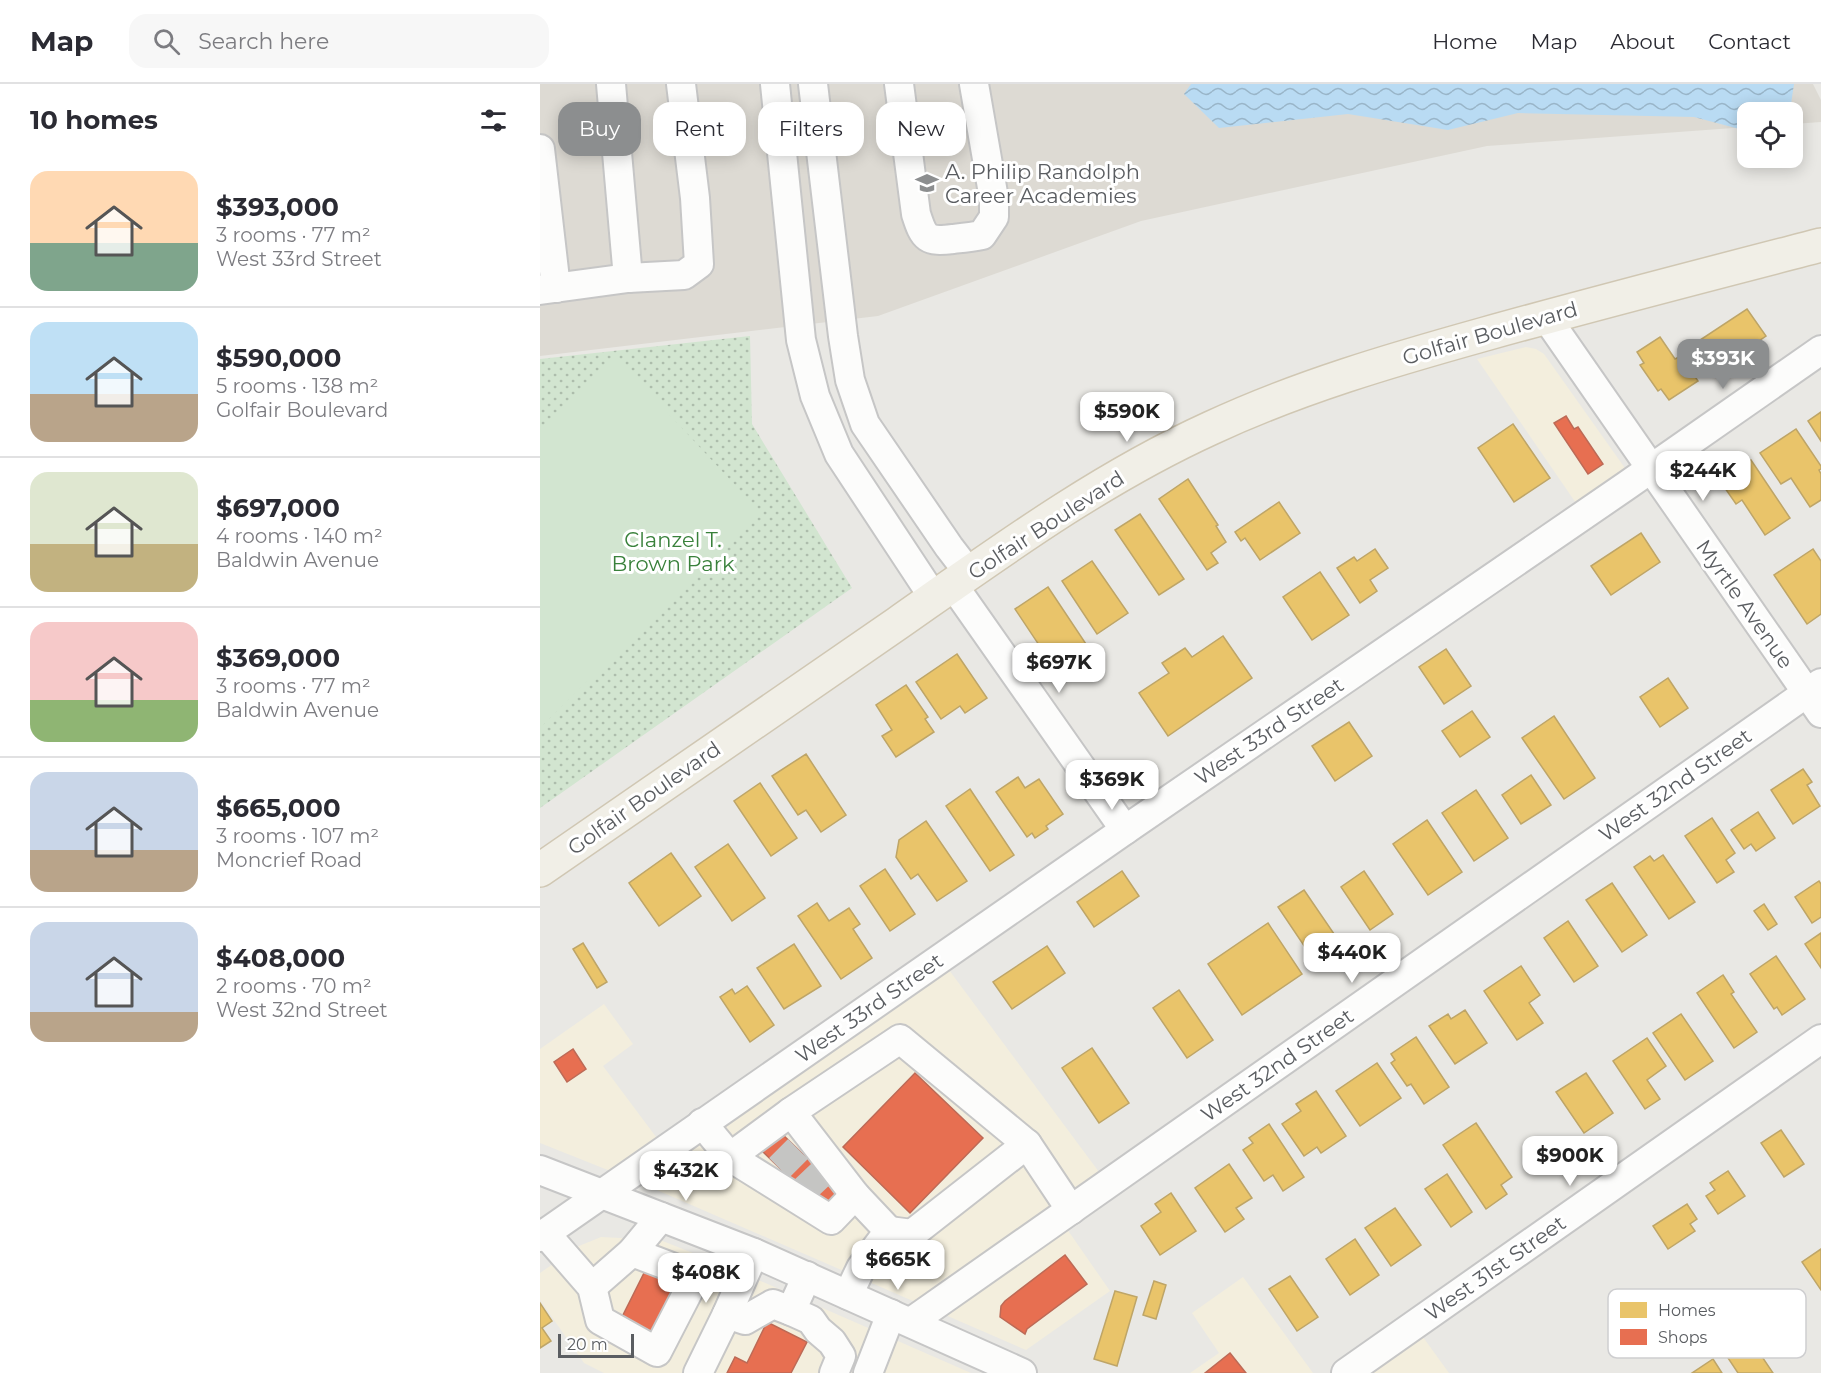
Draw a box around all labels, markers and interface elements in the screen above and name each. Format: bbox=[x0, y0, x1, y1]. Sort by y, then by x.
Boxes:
search box bbox=[129, 14, 549, 68]
text: Map bbox=[30, 24, 93, 58]
icon: search bbox=[150, 25, 183, 58]
text: Search here bbox=[198, 28, 329, 55]
text: Home bbox=[1432, 29, 1497, 54]
text: Map bbox=[1530, 29, 1577, 54]
text: About bbox=[1610, 29, 1675, 54]
text: Contact bbox=[1708, 29, 1791, 54]
chip: Buy bbox=[558, 102, 641, 156]
chip: Rent bbox=[653, 102, 746, 156]
chip: Filters bbox=[758, 102, 864, 156]
chip: New bbox=[876, 102, 966, 156]
map controls bbox=[1737, 102, 1803, 168]
button: locate bbox=[1737, 102, 1803, 168]
text: 10 homes bbox=[30, 104, 158, 136]
icon: filters bbox=[477, 104, 510, 137]
place label: A. Philip Randolph Career Academies bbox=[945, 159, 1140, 208]
school or university icon: A. Philip Randolph Career Academies bbox=[914, 170, 940, 196]
text: $393,000 bbox=[216, 191, 339, 223]
icon: home bbox=[78, 195, 150, 267]
text: 3 rooms · 77 m² bbox=[216, 223, 371, 247]
text: West 33rd Street bbox=[216, 247, 382, 271]
street label: Golfair Boulevard bbox=[1400, 296, 1580, 370]
pin: $393K bbox=[1681, 339, 1765, 390]
text: $590,000 bbox=[216, 342, 341, 374]
icon: home bbox=[78, 346, 150, 418]
text: $393K bbox=[1691, 346, 1755, 370]
text: 5 rooms · 138 m² bbox=[216, 374, 378, 398]
pin: $590K bbox=[1085, 392, 1169, 443]
text: Golfair Boulevard bbox=[216, 398, 388, 422]
text: $590K bbox=[1094, 399, 1160, 423]
pin: $244K bbox=[1661, 451, 1745, 502]
text: $244K bbox=[1670, 458, 1736, 482]
street label: Golfair Boulevard bbox=[963, 465, 1129, 585]
text: $697,000 bbox=[216, 492, 340, 524]
icon: home bbox=[78, 496, 150, 568]
text: 4 rooms · 140 m² bbox=[216, 524, 383, 548]
park label: Clanzel T. Brown Park bbox=[612, 527, 735, 576]
street label: Myrtle Avenue bbox=[1691, 535, 1799, 673]
text: Baldwin Avenue bbox=[216, 548, 379, 572]
text: $369,000 bbox=[216, 642, 340, 674]
pin: $697K bbox=[1017, 643, 1101, 694]
icon: home bbox=[78, 646, 150, 718]
text: $697K bbox=[1026, 650, 1092, 674]
street label: West 33rd Street bbox=[1190, 672, 1348, 790]
text: 3 rooms · 77 m² bbox=[216, 674, 371, 698]
text: Baldwin Avenue bbox=[216, 698, 379, 722]
street label: West 32nd Street bbox=[1594, 723, 1756, 847]
street label: Golfair Boulevard bbox=[563, 736, 725, 860]
pin: $369K bbox=[1070, 760, 1154, 811]
text: $369K bbox=[1080, 767, 1144, 791]
text: $665,000 bbox=[216, 792, 341, 824]
icon: home bbox=[78, 796, 150, 868]
text: 3 rooms · 107 m² bbox=[216, 824, 379, 848]
text: Moncrief Road bbox=[216, 848, 362, 872]
pin: $440K bbox=[1310, 933, 1394, 984]
text: $440K bbox=[1318, 940, 1386, 964]
text: $408,000 bbox=[216, 942, 345, 974]
icon: home bbox=[78, 946, 150, 1018]
street label: West 33rd Street bbox=[791, 948, 947, 1068]
text: 2 rooms · 70 m² bbox=[216, 974, 372, 998]
text: West 32nd Street bbox=[216, 998, 388, 1022]
street label: West 32nd Street bbox=[1196, 1003, 1358, 1127]
pin: $900K bbox=[1528, 1136, 1612, 1187]
text: $900K bbox=[1536, 1143, 1604, 1167]
pin: $432K bbox=[644, 1151, 728, 1202]
text: $432K bbox=[654, 1158, 718, 1182]
street label: West 31st Street bbox=[1420, 1210, 1570, 1326]
pin: $665K bbox=[856, 1240, 940, 1291]
text: $665K bbox=[866, 1247, 930, 1271]
pin: $408K bbox=[664, 1253, 748, 1304]
text: $408K bbox=[672, 1260, 740, 1284]
legend bbox=[1608, 1289, 1806, 1358]
text: Homes bbox=[1658, 1301, 1716, 1320]
text: Shops bbox=[1658, 1328, 1708, 1347]
scale bar bbox=[558, 1331, 634, 1358]
text: 20 m bbox=[567, 1335, 608, 1354]

